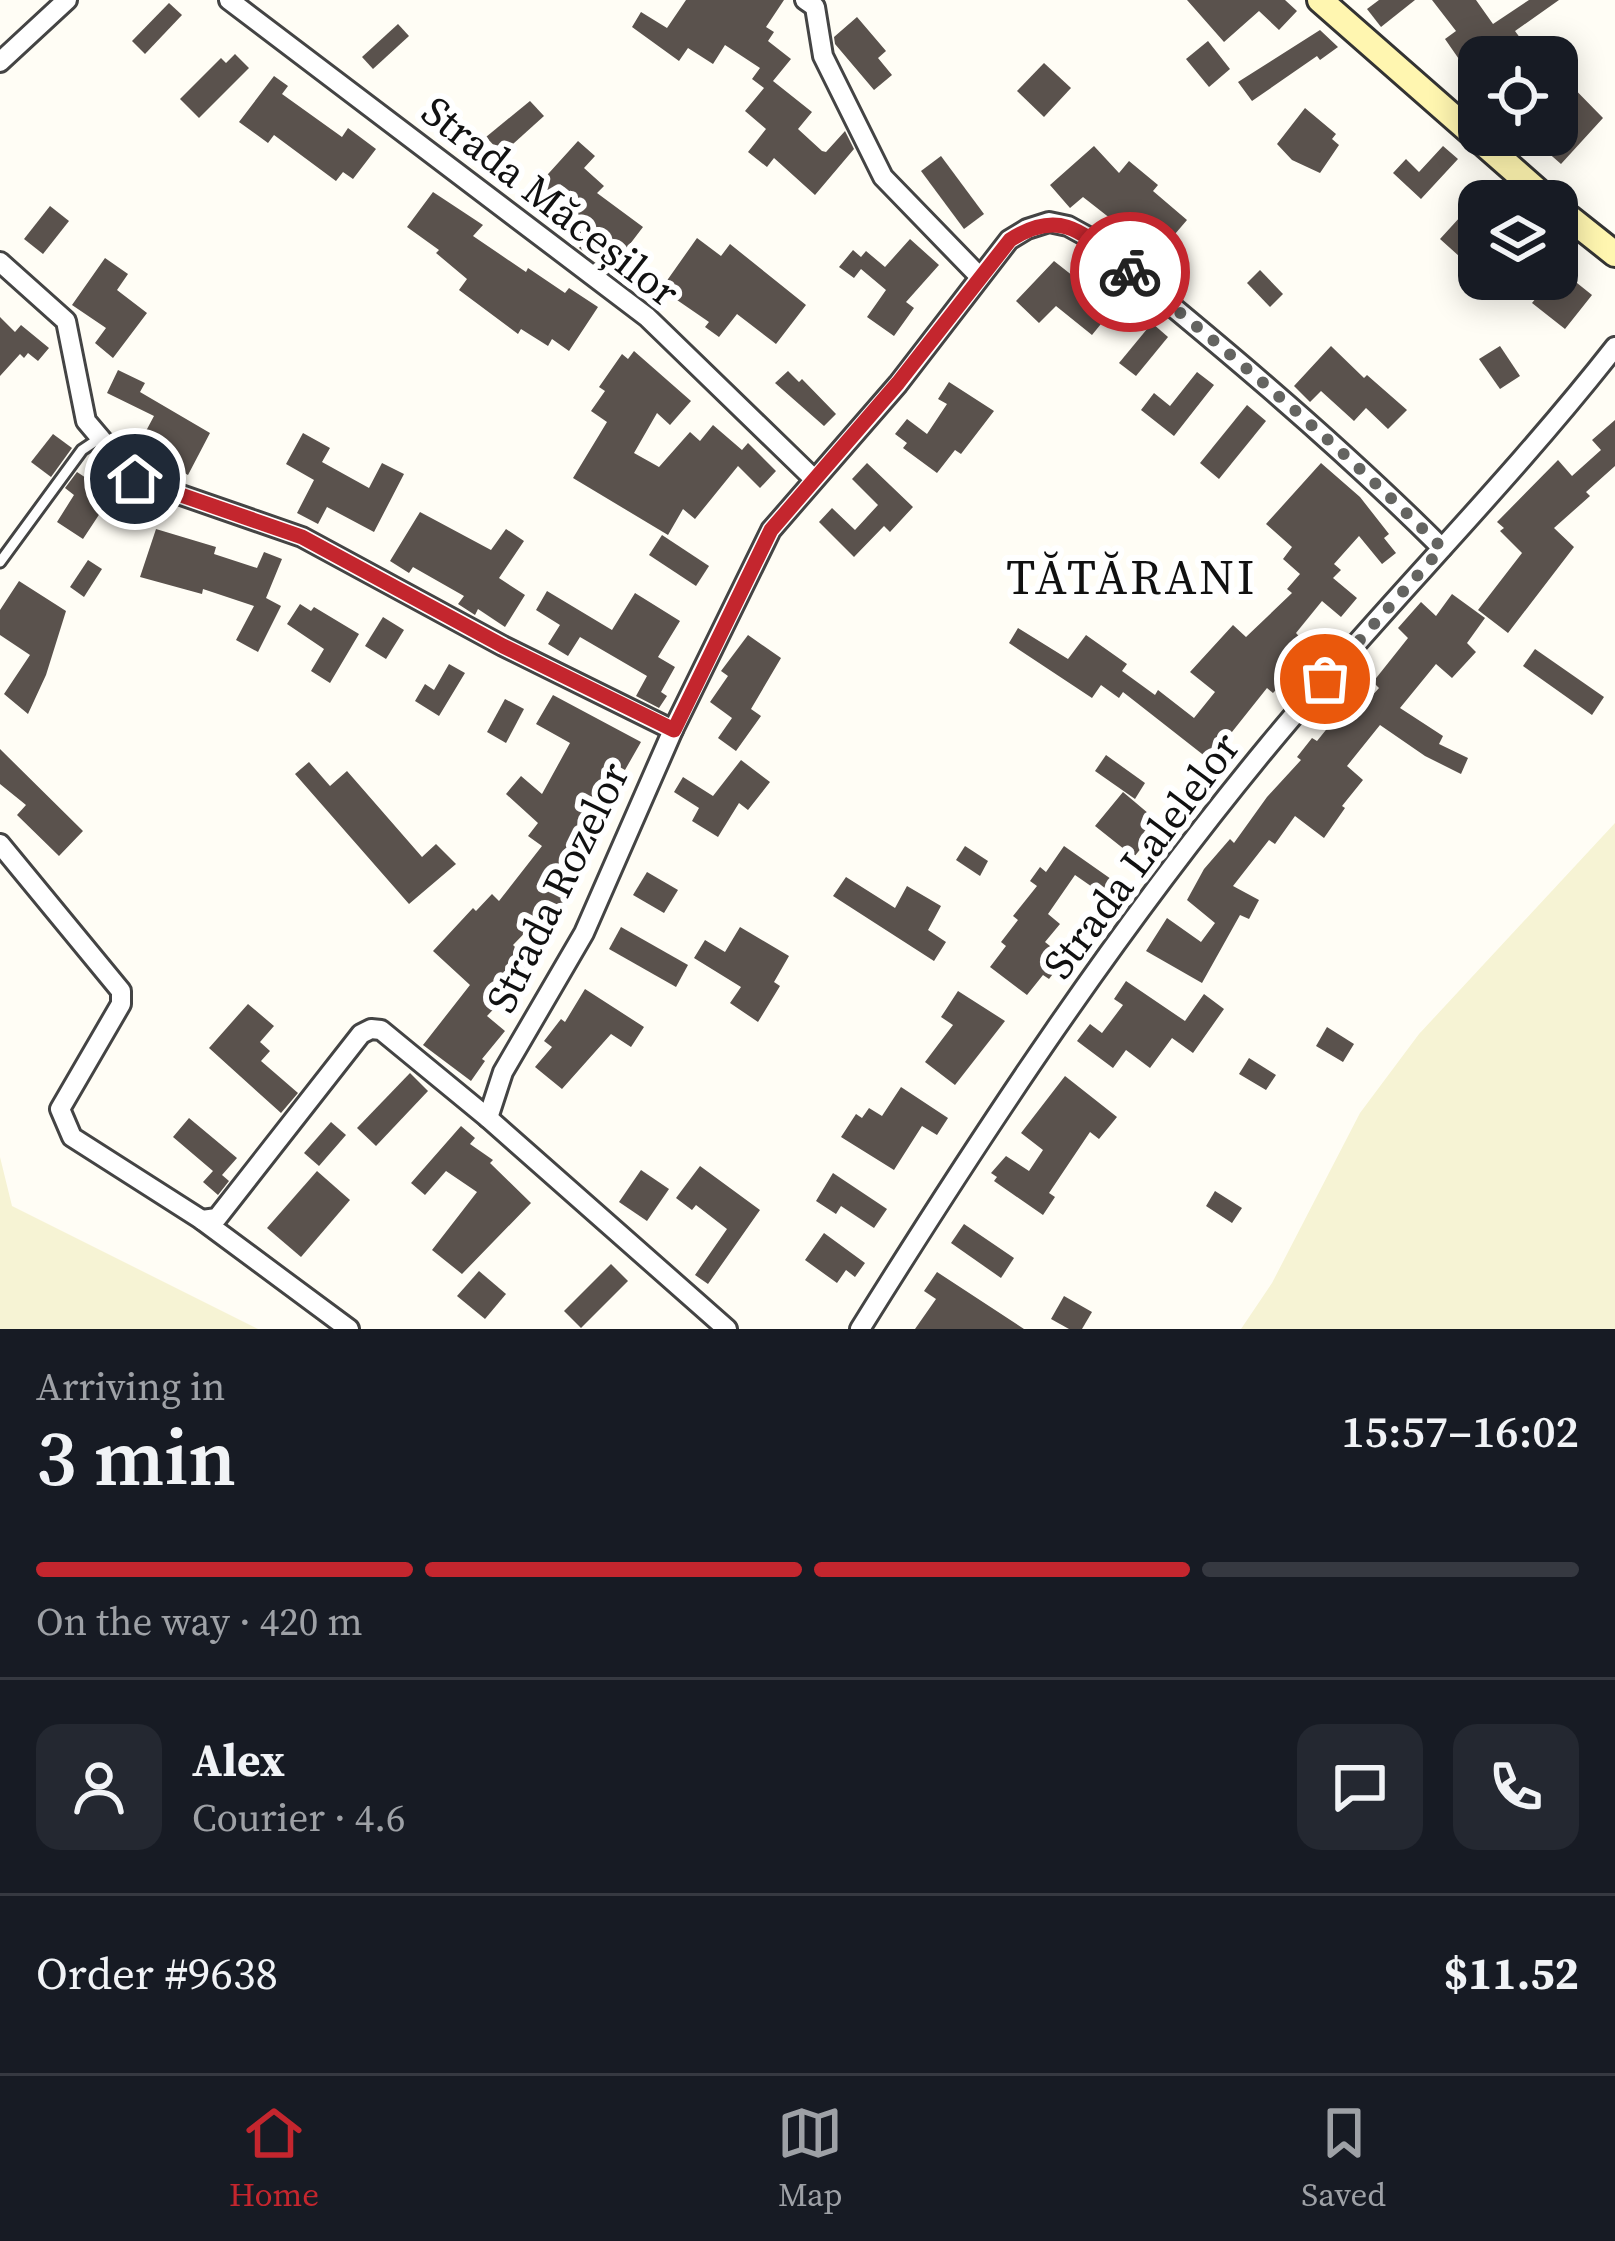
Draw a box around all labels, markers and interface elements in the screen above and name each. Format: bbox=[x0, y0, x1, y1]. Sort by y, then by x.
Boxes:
map controls bbox=[1458, 36, 1578, 300]
button: locate bbox=[1458, 36, 1578, 156]
street label: Strada Măceșilor bbox=[410, 82, 692, 320]
button: layers bbox=[1458, 180, 1578, 300]
courier bbox=[1070, 212, 1190, 332]
icon: bike bbox=[1097, 239, 1163, 305]
pin bbox=[84, 428, 186, 530]
icon: home bbox=[102, 446, 168, 512]
district label: TĂTĂRANI bbox=[1006, 544, 1258, 610]
pin bbox=[1274, 628, 1376, 730]
icon: bag bbox=[1292, 646, 1358, 712]
street label: Strada Lalelelor bbox=[1029, 720, 1253, 990]
street label: Strada Rozelor bbox=[471, 752, 643, 1022]
text: Arriving in bbox=[36, 1360, 225, 1413]
text: 15:57–16:02 bbox=[1341, 1400, 1579, 1462]
text: 3 min bbox=[36, 1404, 236, 1511]
text: On the way · 420 m bbox=[36, 1595, 363, 1648]
button: person bbox=[36, 1724, 162, 1850]
button: chat bbox=[1297, 1724, 1423, 1850]
button: phone bbox=[1453, 1724, 1579, 1850]
text: Alex bbox=[192, 1729, 285, 1791]
text: Courier · 4.6 bbox=[192, 1791, 405, 1844]
text: Order #9638 bbox=[36, 1942, 278, 2004]
text: $11.52 bbox=[1444, 1942, 1579, 2004]
tab: Home bbox=[229, 2100, 319, 2217]
tab: Map bbox=[777, 2100, 843, 2217]
tab: Saved bbox=[1301, 2100, 1386, 2217]

